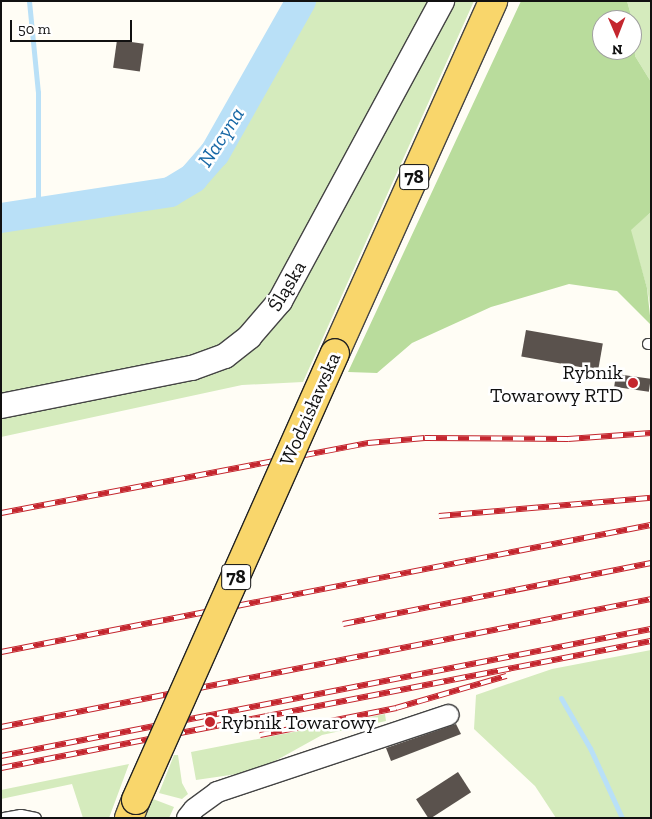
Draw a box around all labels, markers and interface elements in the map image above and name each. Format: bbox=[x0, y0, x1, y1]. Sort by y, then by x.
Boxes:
scale bar bbox=[12, 10, 135, 42]
north arrow bbox=[592, 10, 642, 60]
text: 50 m bbox=[18, 20, 51, 38]
text: N bbox=[612, 41, 623, 58]
water label: Nacyna bbox=[192, 103, 250, 171]
road number: 78 bbox=[399, 160, 429, 193]
street label: Śląska bbox=[263, 256, 311, 316]
street label: Wodzisławska bbox=[274, 349, 346, 469]
place label: Rybnik Towarowy RTD bbox=[490, 360, 623, 407]
marker: Rybnik Towarowy RTD bbox=[627, 377, 639, 389]
road number: 78 bbox=[221, 560, 251, 594]
place label: Rybnik Towarowy bbox=[221, 710, 376, 734]
marker: Rybnik Towarowy bbox=[203, 715, 217, 729]

